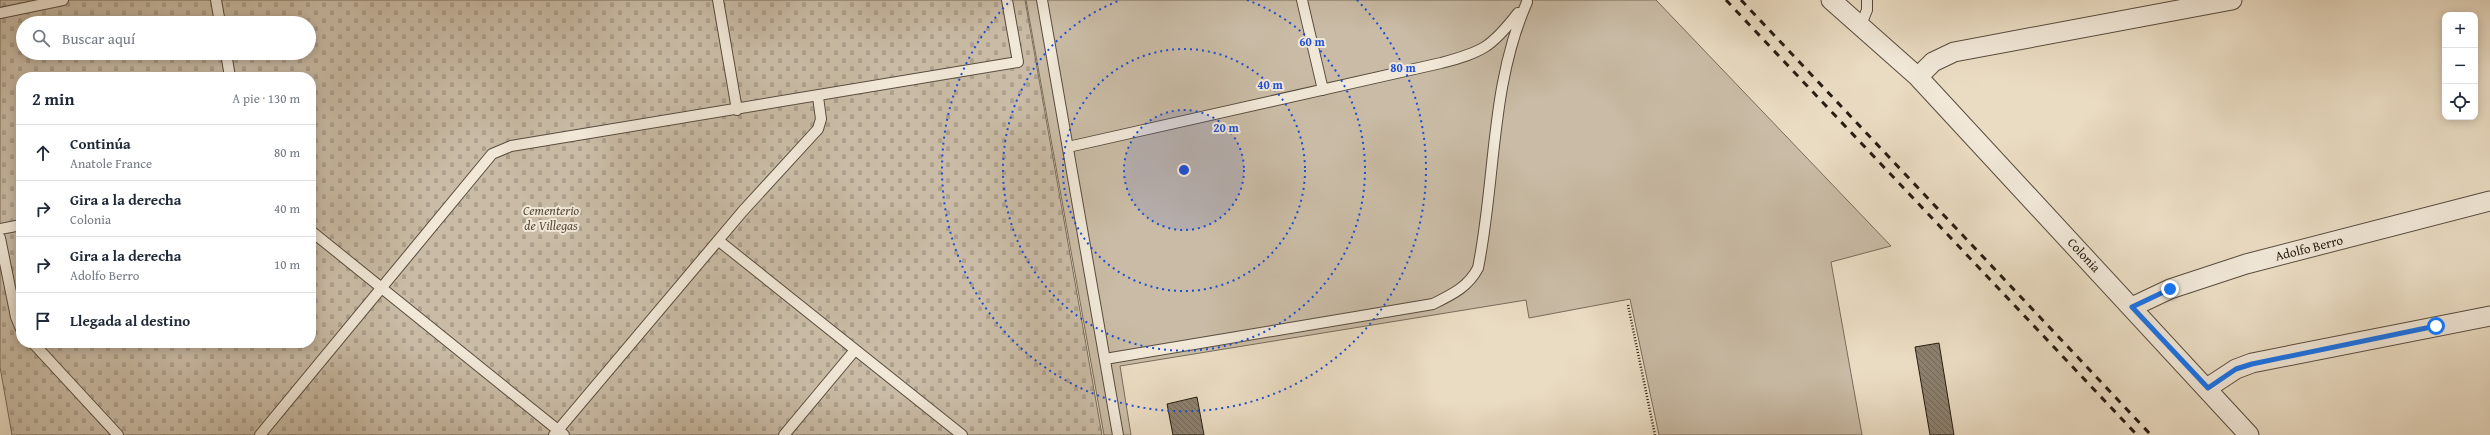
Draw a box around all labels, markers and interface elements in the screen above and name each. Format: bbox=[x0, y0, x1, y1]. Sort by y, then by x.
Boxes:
map controls bbox=[2442, 12, 2478, 120]
button: + bbox=[2442, 12, 2478, 48]
search box bbox=[16, 16, 316, 60]
icon: search bbox=[30, 27, 52, 49]
text: Buscar aquí bbox=[62, 28, 135, 49]
text: 60 m bbox=[1299, 33, 1325, 50]
button: − bbox=[2442, 48, 2478, 84]
text: 80 m bbox=[1390, 59, 1416, 76]
text: 40 m bbox=[1257, 76, 1283, 93]
button: locate bbox=[2442, 84, 2478, 120]
text: 2 min bbox=[32, 86, 74, 111]
text: A pie · 130 m bbox=[232, 89, 300, 108]
text: 20 m bbox=[1213, 119, 1239, 136]
text: Continúa bbox=[70, 133, 131, 154]
icon: ahead bbox=[32, 142, 54, 164]
text: 80 m bbox=[274, 143, 300, 162]
text: Anatole France bbox=[70, 154, 152, 173]
centre of rings bbox=[1177, 163, 1191, 177]
text: Gira a la derecha bbox=[70, 189, 181, 210]
icon: right bbox=[32, 198, 54, 220]
text: 40 m bbox=[274, 199, 300, 218]
park label: Cementerio de Villegas bbox=[523, 201, 579, 235]
text: Colonia bbox=[70, 210, 111, 229]
street label: Adolfo Berro bbox=[2273, 230, 2345, 266]
street label: Colonia bbox=[2063, 233, 2106, 277]
text: Gira a la derecha bbox=[70, 245, 181, 266]
icon: right bbox=[32, 254, 54, 276]
text: 10 m bbox=[274, 255, 300, 274]
text: Adolfo Berro bbox=[70, 266, 139, 285]
route end bbox=[2161, 280, 2179, 298]
icon: arrive bbox=[32, 310, 54, 332]
text: Llegada al destino bbox=[70, 310, 190, 331]
route start bbox=[2427, 317, 2445, 335]

